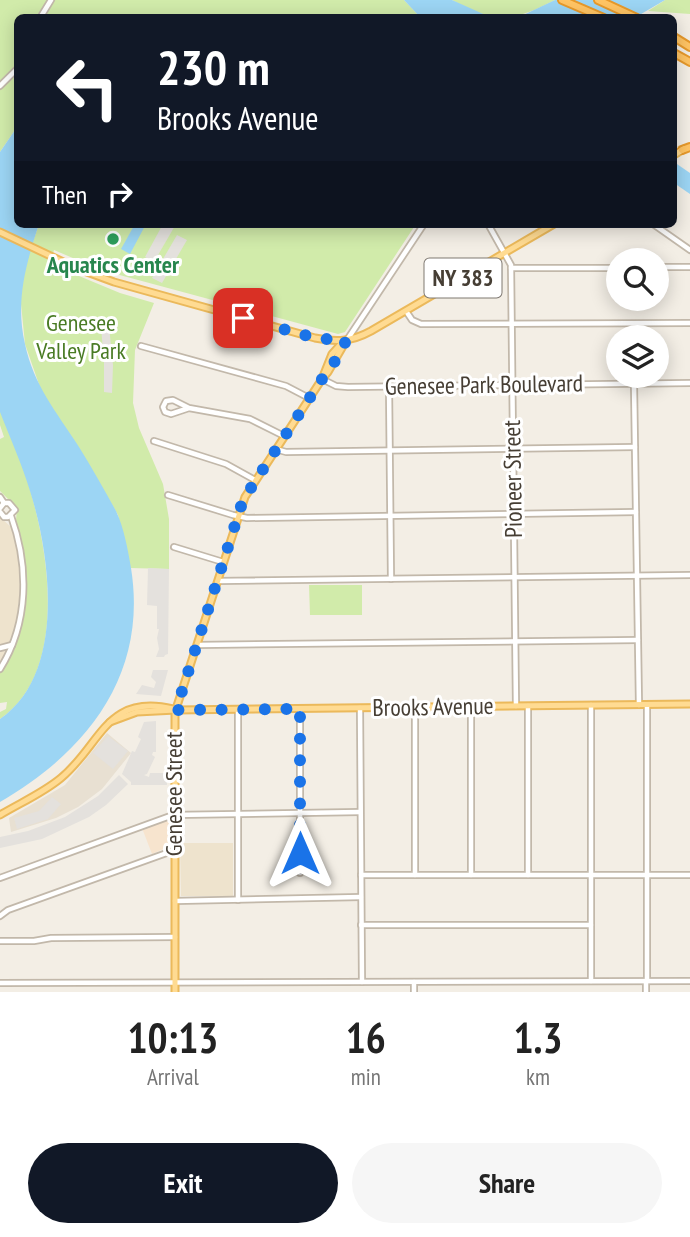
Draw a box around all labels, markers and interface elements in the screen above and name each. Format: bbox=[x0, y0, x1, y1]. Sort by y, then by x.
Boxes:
text: 230 m bbox=[157, 35, 270, 99]
icon: left bbox=[42, 42, 133, 133]
text: Brooks Avenue bbox=[157, 97, 319, 139]
icon: right bbox=[101, 175, 139, 213]
text: Then bbox=[42, 178, 87, 211]
marker: Aquatics Center bbox=[105, 231, 121, 247]
map controls bbox=[606, 248, 669, 388]
button: search bbox=[606, 248, 669, 311]
place label: Aquatics Center bbox=[46, 249, 180, 280]
road number: NY 383 bbox=[424, 258, 502, 298]
pin bbox=[213, 288, 273, 348]
icon: arrive bbox=[224, 299, 262, 337]
park label: Genesee Valley Park bbox=[35, 307, 126, 366]
button: layers bbox=[606, 325, 669, 388]
street label: Genesee Park Boulevard bbox=[385, 367, 583, 402]
street label: Pioneer Street bbox=[496, 419, 529, 538]
street label: Brooks Avenue bbox=[372, 690, 494, 723]
street label: Genesee Street bbox=[158, 731, 189, 856]
position arrow bbox=[263, 816, 337, 890]
text: 10:13 bbox=[127, 1010, 218, 1065]
text: 16 bbox=[346, 1010, 386, 1065]
text: 1.3 bbox=[513, 1010, 562, 1065]
text: Arrival bbox=[147, 1062, 199, 1091]
text: min bbox=[351, 1062, 381, 1091]
text: km bbox=[526, 1062, 550, 1091]
button: Exit bbox=[28, 1143, 338, 1223]
button: Share bbox=[352, 1143, 662, 1223]

